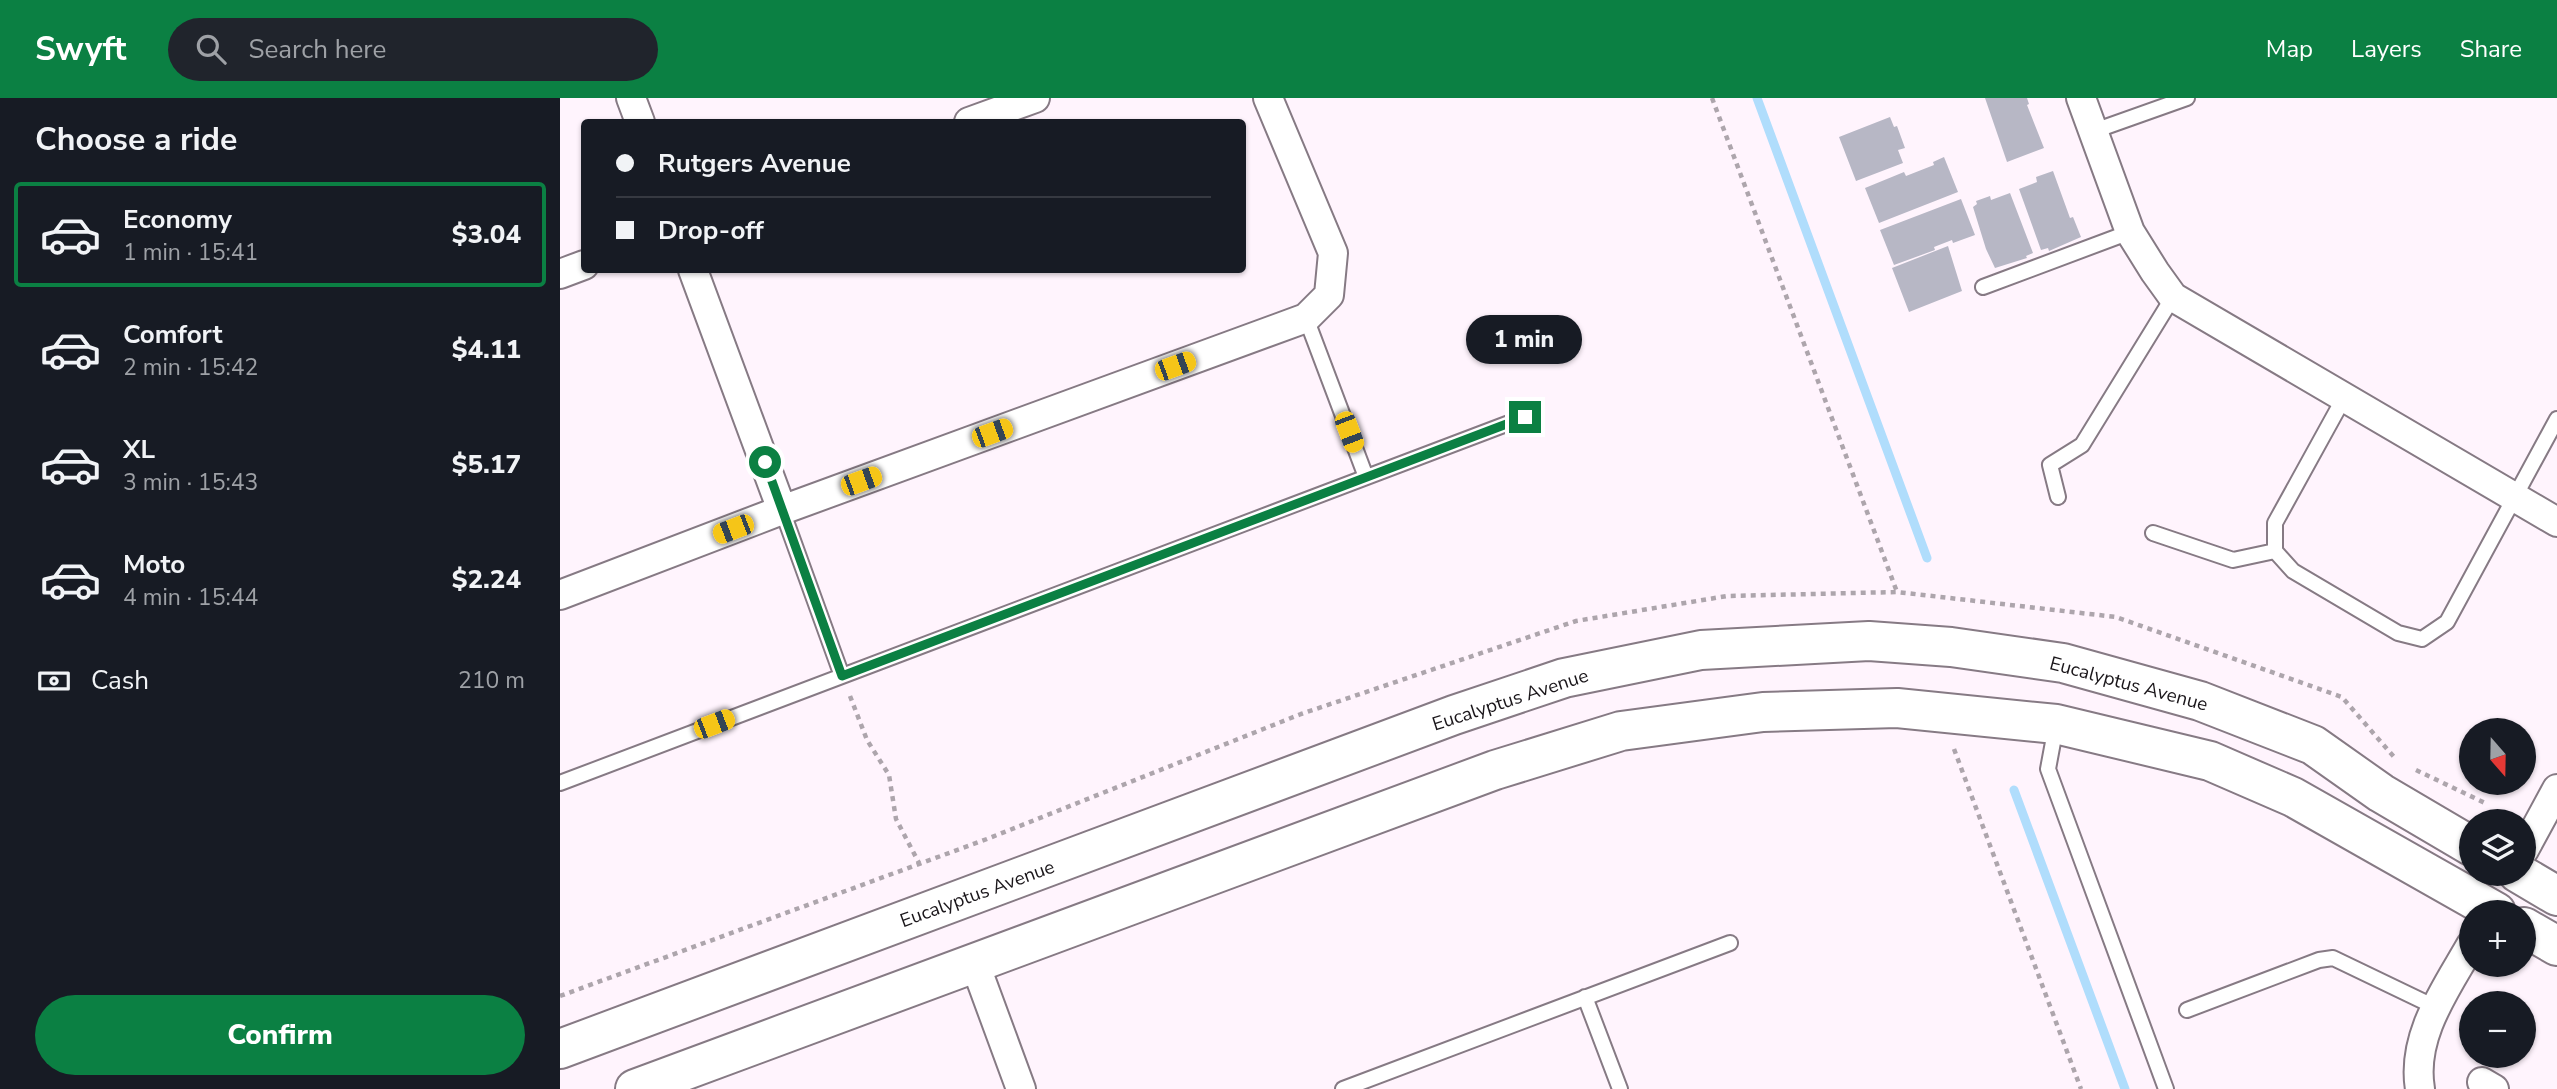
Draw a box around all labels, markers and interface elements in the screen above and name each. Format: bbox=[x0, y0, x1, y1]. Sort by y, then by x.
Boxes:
search box bbox=[168, 18, 658, 81]
text: Swyft bbox=[35, 27, 126, 72]
icon: search bbox=[192, 30, 230, 68]
text: Search here bbox=[248, 32, 386, 67]
text: Map bbox=[2266, 33, 2313, 65]
text: Layers bbox=[2351, 33, 2422, 65]
text: Share bbox=[2460, 33, 2522, 65]
text: Choose a ride bbox=[35, 118, 237, 161]
text: Rutgers Avenue bbox=[658, 146, 851, 181]
text: Economy bbox=[123, 202, 232, 237]
icon: car bbox=[39, 203, 102, 266]
text: Drop-off bbox=[658, 213, 764, 248]
text: $3.04 bbox=[452, 217, 521, 252]
text: 1 min · 15:41 bbox=[123, 237, 258, 268]
callout: 1 min bbox=[1467, 316, 1583, 364]
text: Comfort bbox=[123, 317, 223, 352]
icon: car bbox=[39, 318, 102, 381]
text: 1 min bbox=[1494, 324, 1554, 355]
text: $4.11 bbox=[452, 332, 521, 367]
car bbox=[1152, 349, 1199, 383]
text: 2 min · 15:42 bbox=[123, 352, 258, 383]
route end bbox=[1509, 401, 1541, 433]
car bbox=[1332, 409, 1367, 455]
car bbox=[969, 416, 1016, 450]
text: XL bbox=[123, 432, 155, 467]
icon: car bbox=[39, 433, 102, 496]
route start bbox=[749, 446, 781, 478]
text: $5.17 bbox=[452, 447, 521, 482]
car bbox=[838, 464, 885, 498]
text: 3 min · 15:43 bbox=[123, 467, 258, 498]
car bbox=[710, 512, 757, 546]
text: Moto bbox=[123, 547, 185, 582]
icon: car bbox=[39, 548, 102, 611]
text: $2.24 bbox=[452, 562, 521, 597]
text: 4 min · 15:44 bbox=[123, 582, 258, 613]
street label: Eucalyptus Avenue bbox=[2047, 650, 2211, 718]
icon: cash bbox=[35, 662, 73, 700]
street label: Eucalyptus Avenue bbox=[1429, 662, 1592, 737]
text: Cash bbox=[91, 663, 149, 698]
text: 210 m bbox=[458, 665, 525, 696]
car bbox=[691, 707, 738, 741]
north arrow bbox=[2459, 718, 2536, 794]
map controls bbox=[2459, 718, 2536, 1068]
button: layers bbox=[2459, 809, 2536, 886]
street label: Eucalyptus Avenue bbox=[896, 854, 1058, 934]
button: + bbox=[2459, 900, 2536, 977]
button: − bbox=[2459, 991, 2536, 1068]
button: Confirm bbox=[35, 995, 525, 1075]

